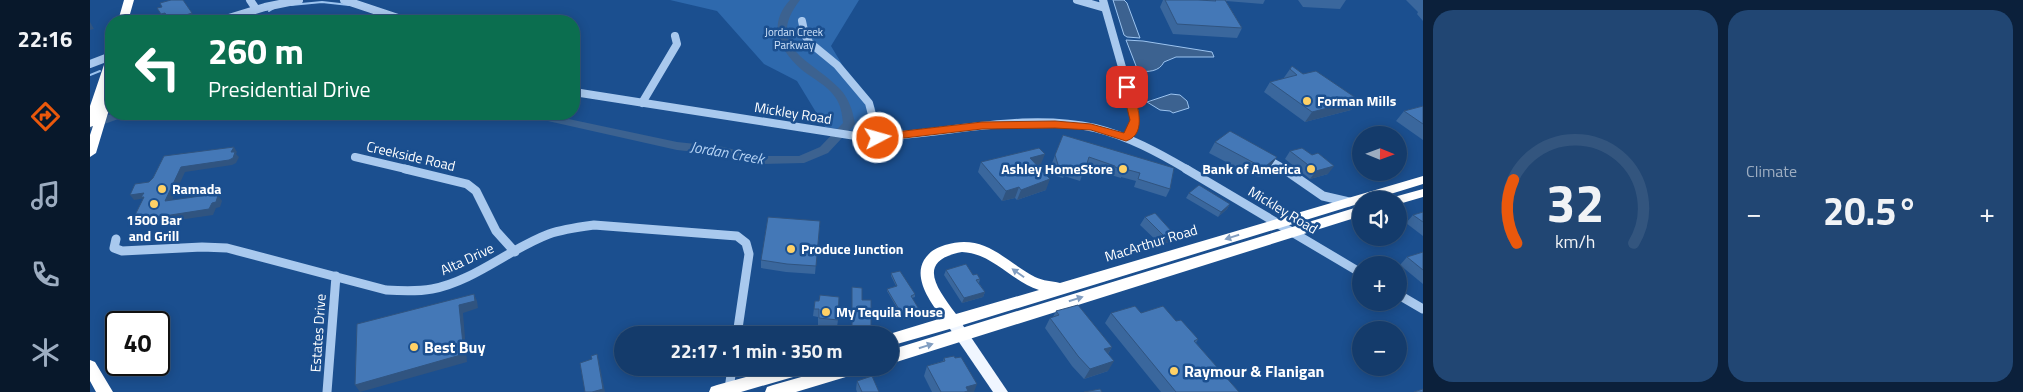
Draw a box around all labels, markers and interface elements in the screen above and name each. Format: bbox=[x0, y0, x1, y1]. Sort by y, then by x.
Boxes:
text: 22:16 bbox=[18, 22, 72, 56]
text: 260 m bbox=[208, 24, 304, 78]
park label: Jordan Creek Parkway bbox=[765, 24, 824, 53]
icon: left bbox=[125, 35, 190, 100]
pin bbox=[1106, 66, 1148, 108]
text: Presidential Drive bbox=[208, 72, 371, 106]
icon: arrive bbox=[1113, 73, 1141, 101]
place label: Forman Mills bbox=[1317, 90, 1397, 111]
marker: Forman Mills bbox=[1301, 95, 1313, 107]
street label: Mickley Road bbox=[753, 96, 833, 129]
icon: directions bbox=[28, 99, 63, 134]
position arrow bbox=[851, 111, 903, 163]
north arrow bbox=[1352, 126, 1408, 181]
map controls bbox=[1352, 126, 1407, 376]
street label: Creekside Road bbox=[365, 135, 458, 176]
water label: Jordan Creek bbox=[689, 135, 768, 171]
place label: Ashley HomeStore bbox=[1001, 158, 1113, 179]
place label: Bank of America bbox=[1202, 158, 1301, 179]
text: Climate bbox=[1746, 159, 1797, 183]
marker: Ashley HomeStore bbox=[1117, 163, 1129, 175]
marker: Bank of America bbox=[1305, 163, 1317, 175]
text: 32 bbox=[1546, 163, 1605, 242]
icon: music bbox=[28, 178, 63, 213]
place label: Ramada bbox=[172, 178, 222, 199]
street label: Mickley Road bbox=[1244, 180, 1322, 239]
text: 20.5° bbox=[1823, 182, 1918, 240]
marker: Ramada bbox=[156, 183, 168, 195]
button: sound bbox=[1352, 191, 1407, 246]
text: − bbox=[1746, 191, 1762, 234]
text: + bbox=[1979, 191, 1995, 234]
marker: 1500 Bar and Grill bbox=[148, 198, 160, 210]
place label: 1500 Bar and Grill bbox=[126, 209, 182, 246]
street label: MacArthur Road bbox=[1102, 218, 1200, 267]
text: km/h bbox=[1555, 228, 1596, 255]
one-way arrow bbox=[1225, 233, 1240, 241]
street label: Alta Drive bbox=[436, 237, 497, 280]
place label: Produce Junction bbox=[801, 238, 904, 259]
marker: Produce Junction bbox=[785, 243, 797, 255]
button: + bbox=[1352, 256, 1407, 311]
icon: phone bbox=[28, 257, 63, 292]
one-way arrow bbox=[1011, 268, 1025, 278]
street label: Estates Drive bbox=[304, 293, 331, 373]
one-way arrow bbox=[1068, 295, 1083, 302]
place label: My Tequila House bbox=[836, 301, 943, 322]
marker: My Tequila House bbox=[820, 306, 832, 318]
speed limit sign: 40 bbox=[105, 311, 170, 376]
button: − bbox=[1352, 321, 1407, 376]
icon: climate bbox=[28, 335, 63, 370]
place label: Best Buy bbox=[424, 335, 485, 359]
text: 22:17 · 1 min · 350 m bbox=[670, 336, 843, 365]
marker: Best Buy bbox=[408, 341, 420, 353]
one-way arrow bbox=[919, 341, 934, 349]
place label: Raymour & Flanigan bbox=[1184, 359, 1324, 383]
marker: Raymour & Flanigan bbox=[1168, 365, 1180, 377]

